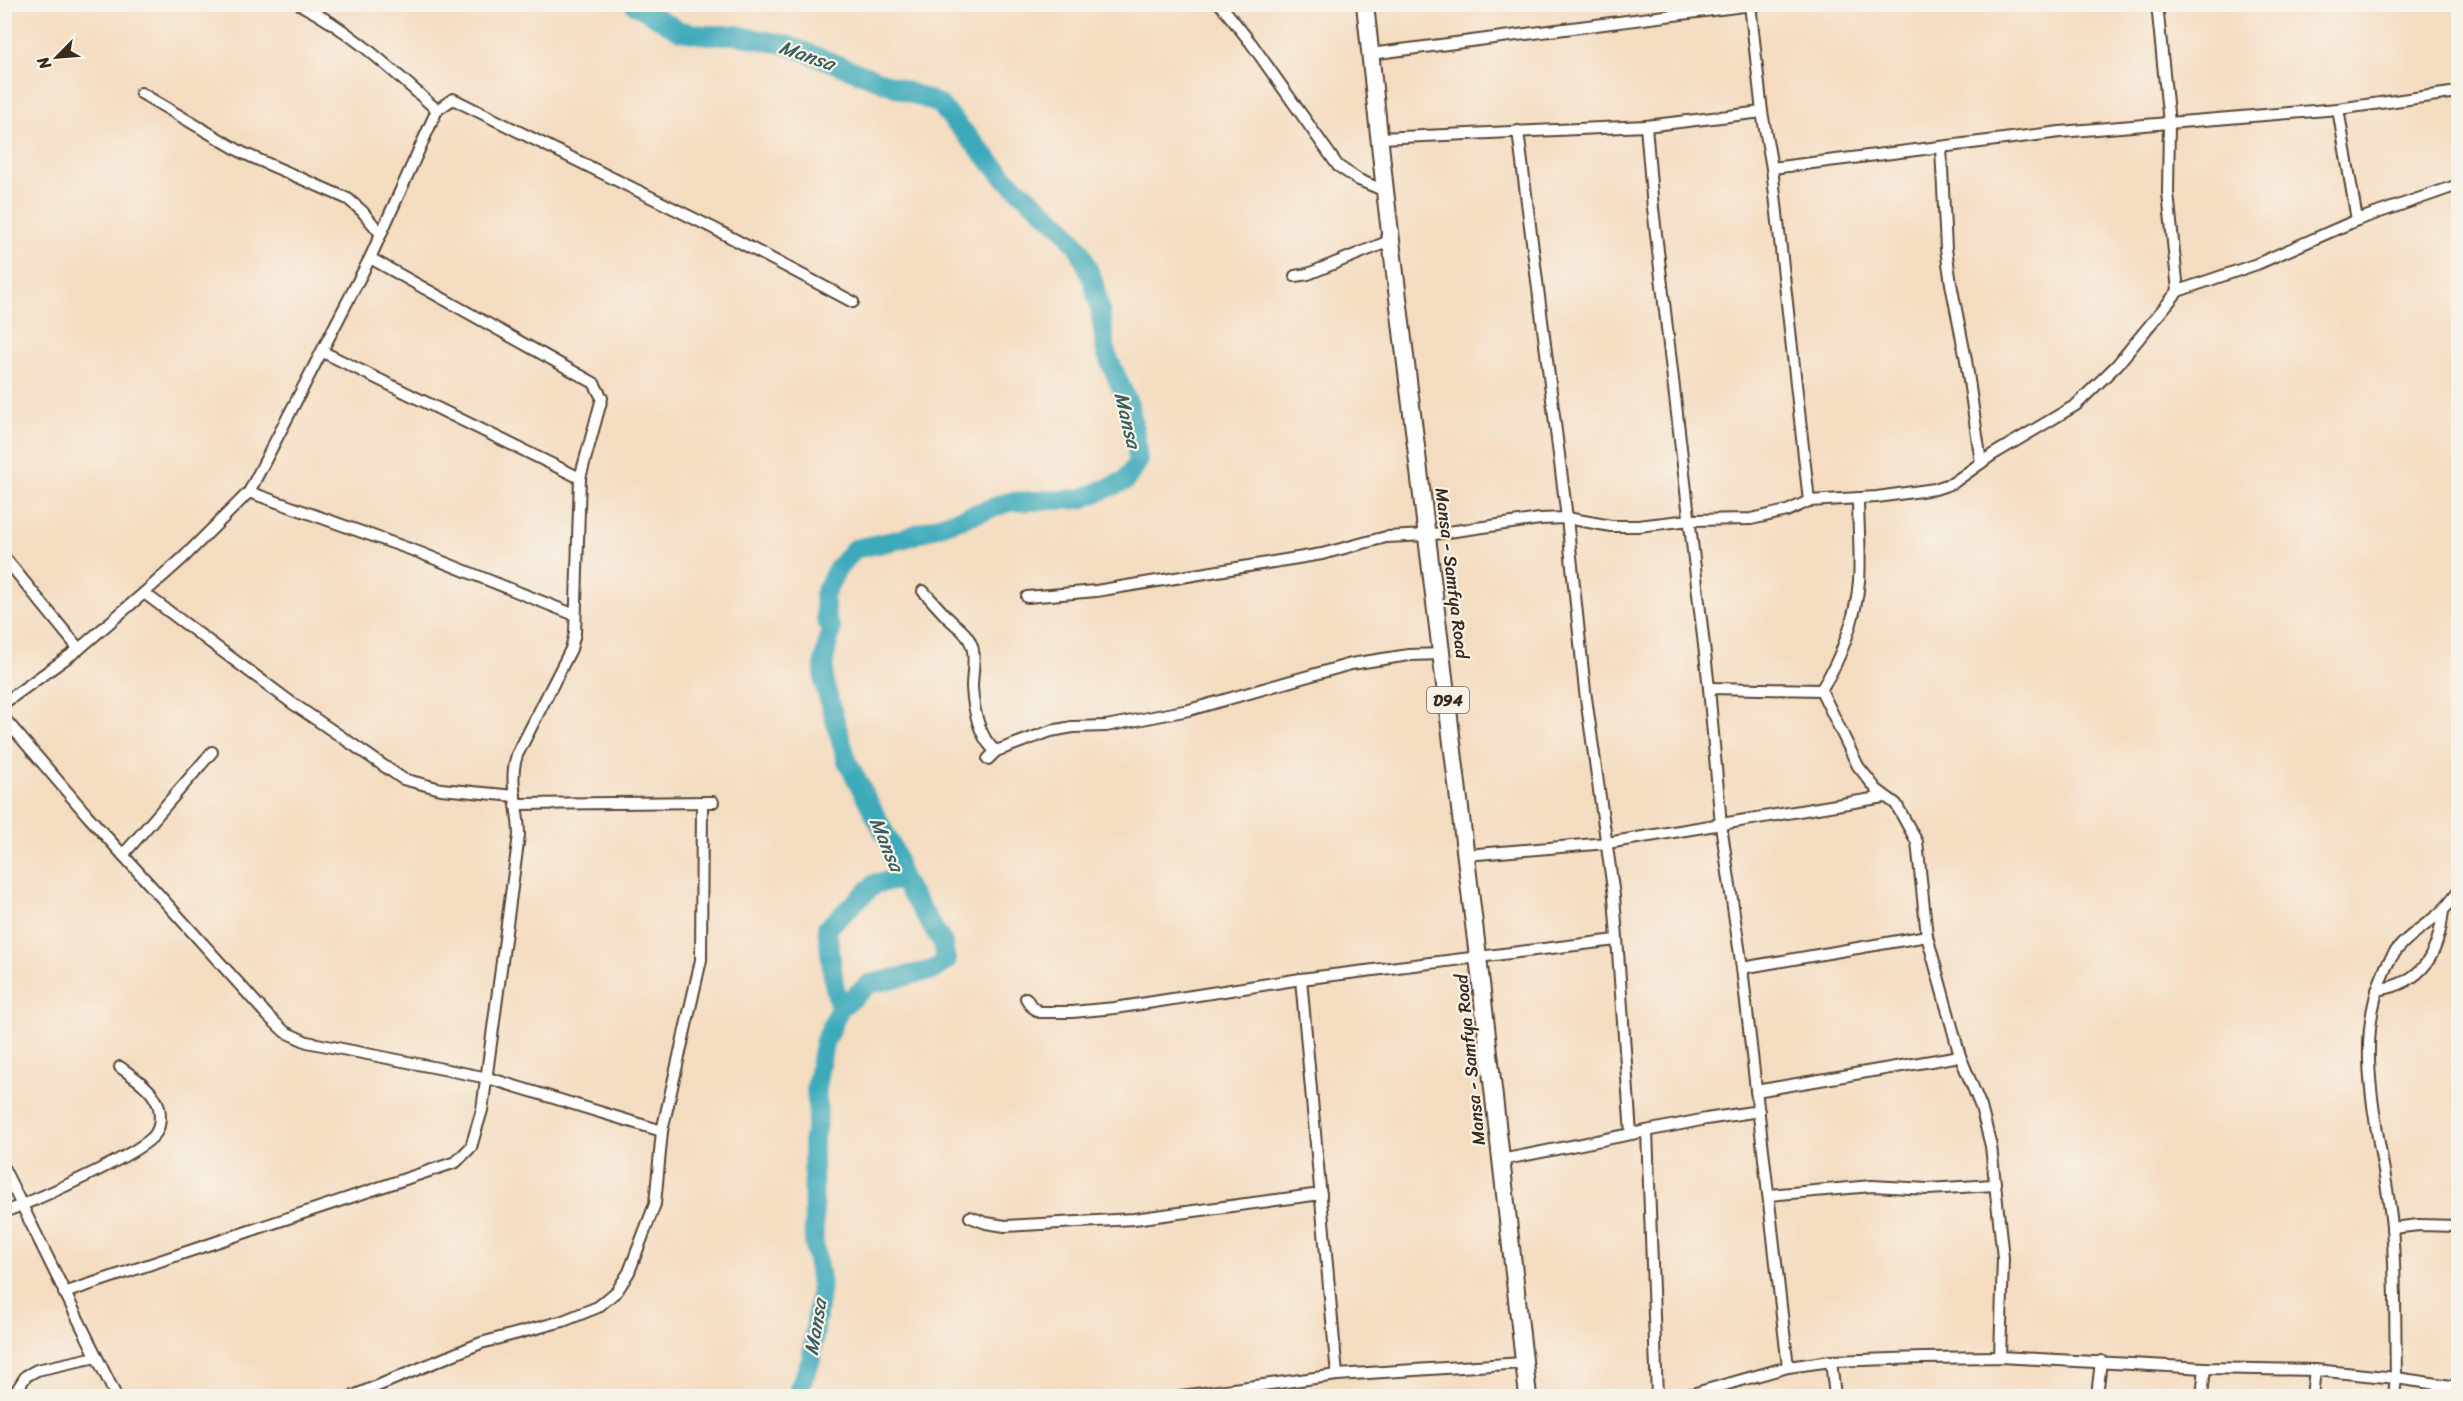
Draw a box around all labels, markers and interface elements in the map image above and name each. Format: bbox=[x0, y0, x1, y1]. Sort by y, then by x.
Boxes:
north arrow bbox=[27, 27, 87, 87]
water label: Mansa bbox=[774, 30, 842, 82]
text: N bbox=[28, 51, 60, 75]
water label: Mansa bbox=[1104, 389, 1152, 455]
street label: Mansa - Samfya Road bbox=[1426, 486, 1479, 662]
road number: D94 bbox=[1427, 687, 1469, 713]
water label: Mansa bbox=[859, 811, 915, 880]
street label: Mansa - Samfya Road bbox=[1445, 971, 1495, 1147]
water label: Mansa bbox=[794, 1294, 838, 1358]

